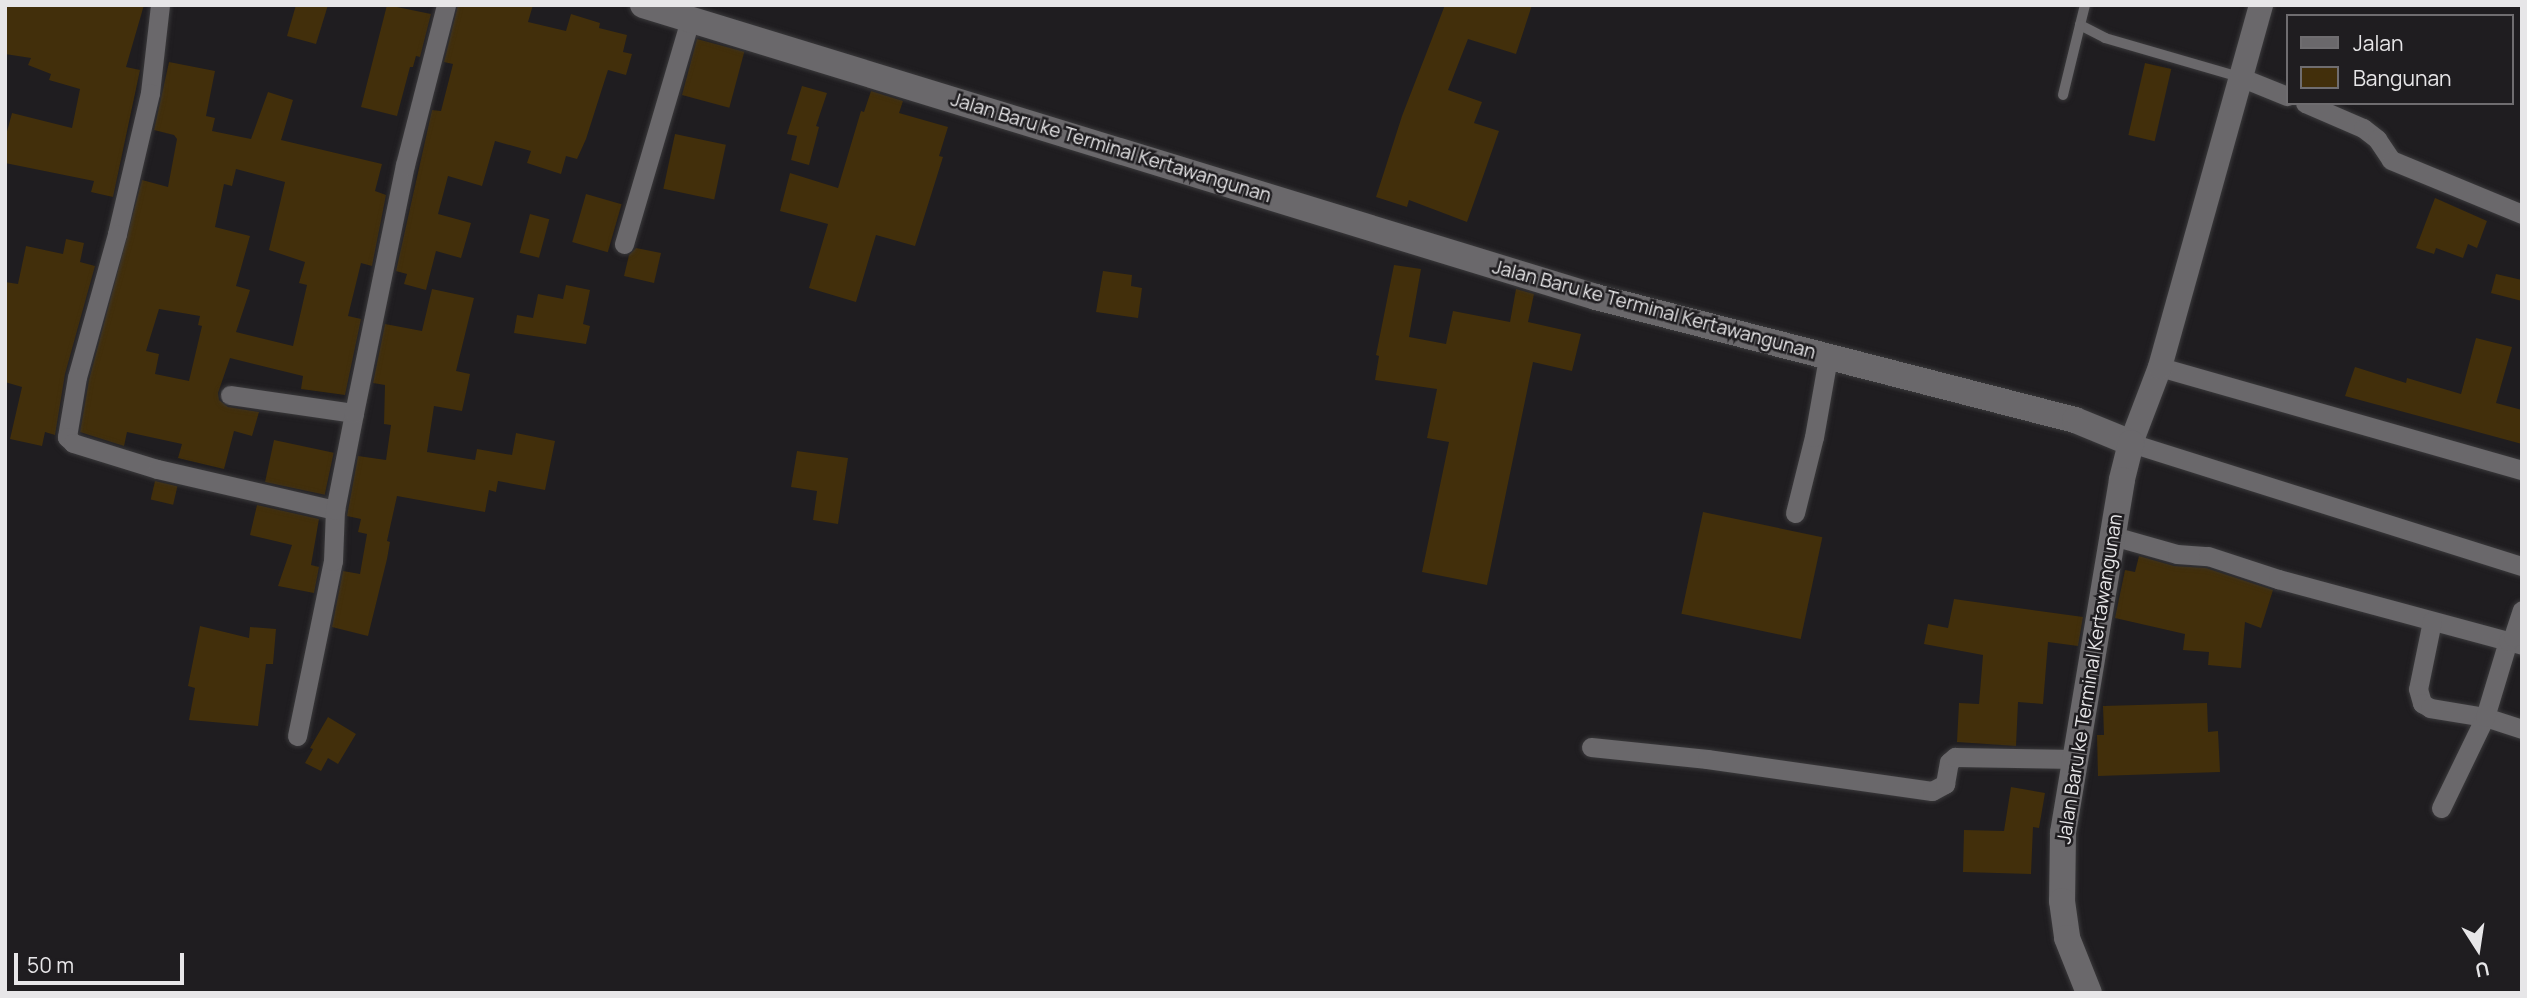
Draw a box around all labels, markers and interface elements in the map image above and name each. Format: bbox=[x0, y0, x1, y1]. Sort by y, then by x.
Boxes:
legend bbox=[2286, 14, 2513, 105]
text: Jalan bbox=[2353, 29, 2403, 57]
text: Bangunan bbox=[2353, 64, 2452, 92]
street label: Jalan Baru ke Terminal Kertawangunan bbox=[948, 88, 1274, 208]
street label: Jalan Baru ke Terminal Kertawangunan bbox=[1490, 256, 1818, 364]
street label: Jalan Baru ke Terminal Kertawangunan bbox=[2053, 512, 2127, 846]
north arrow bbox=[2443, 914, 2513, 984]
scale bar bbox=[18, 939, 187, 983]
text: 50 m bbox=[27, 951, 74, 979]
text: U bbox=[2473, 955, 2492, 984]

